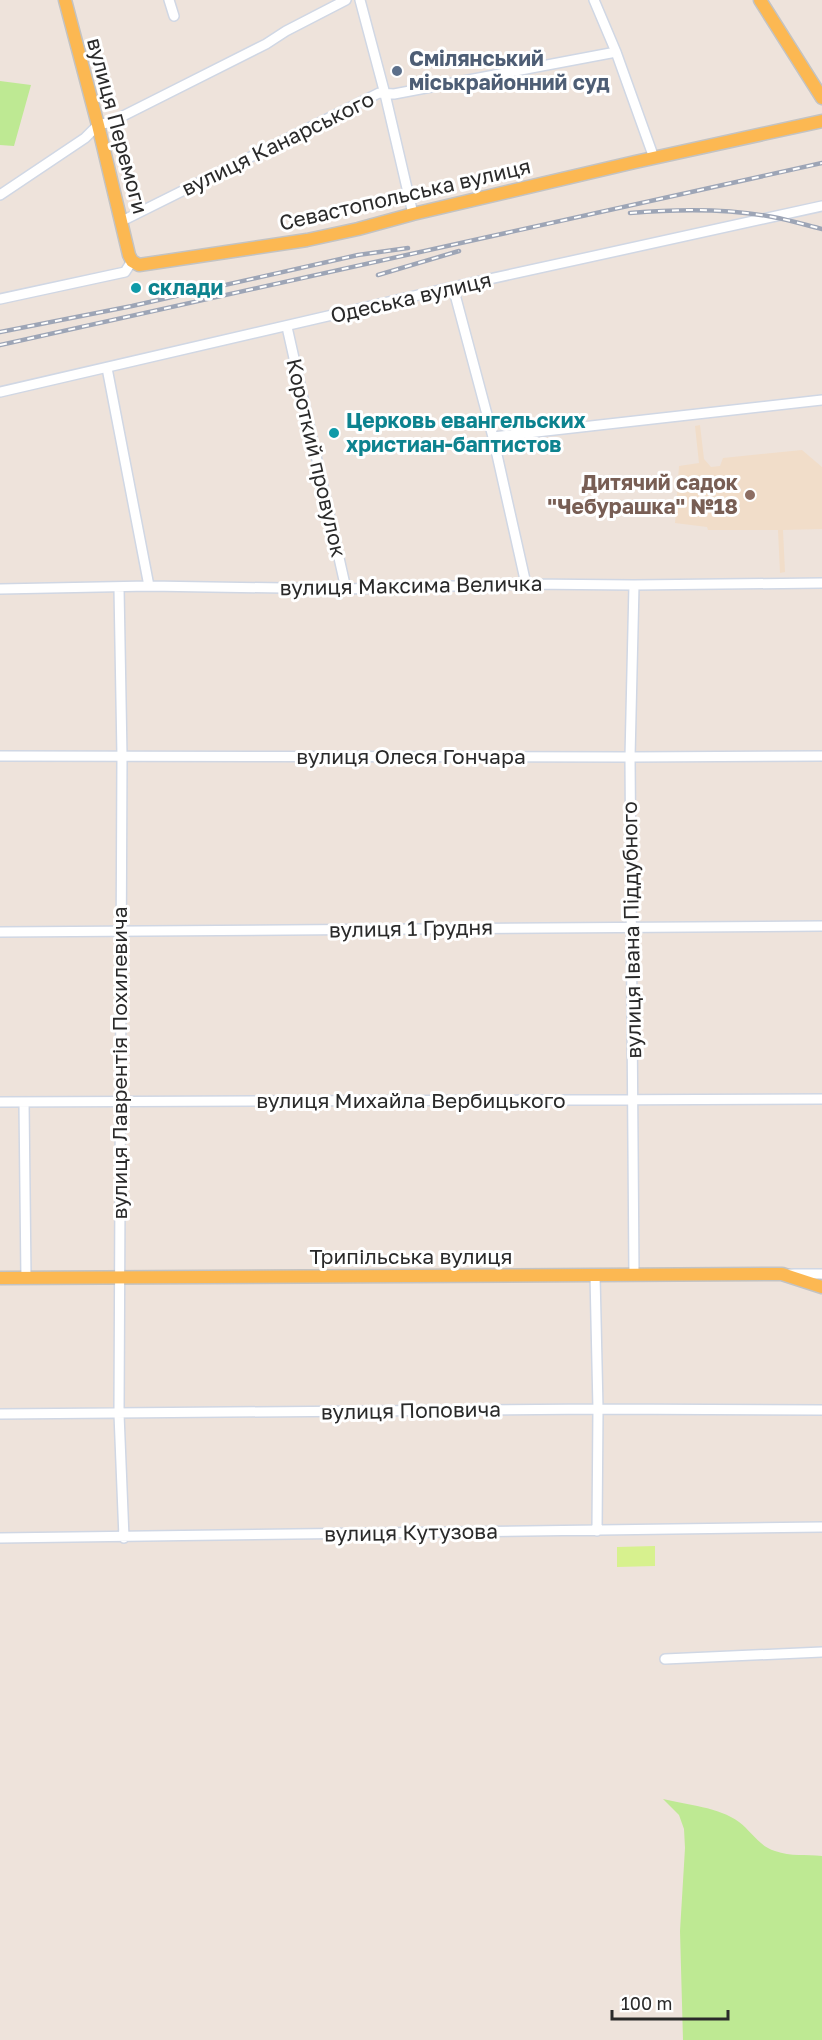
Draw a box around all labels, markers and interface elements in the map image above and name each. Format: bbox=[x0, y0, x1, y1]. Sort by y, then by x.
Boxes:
street label: вулиця Перемоги bbox=[82, 35, 154, 217]
place label: Смілянський міськрайонний суд bbox=[409, 45, 610, 95]
marker: Смілянський міськрайонний суд bbox=[390, 64, 404, 78]
street label: вулиця Канарського bbox=[177, 85, 378, 201]
street label: Севастопольська вулиця bbox=[276, 152, 533, 236]
street label: Одеська вулиця bbox=[328, 266, 494, 328]
place label: склади bbox=[148, 274, 223, 300]
marker: склади bbox=[129, 281, 143, 295]
street label: Короткий провулок bbox=[281, 356, 353, 560]
place label: Церковь евангельских христиан-баптистов bbox=[346, 407, 586, 457]
marker: Церковь евангельских христиан-баптистов bbox=[327, 426, 341, 440]
place label: Дитячий садок "Чебурашка" №18 bbox=[547, 469, 738, 519]
marker: Дитячий садок "Чебурашка" №18 bbox=[743, 488, 757, 502]
street label: вулиця Максима Величка bbox=[279, 570, 543, 600]
street label: вулиця Олеся Гончара bbox=[296, 743, 526, 769]
street label: вулиця Івана Піддубного bbox=[616, 801, 646, 1059]
street label: вулиця Лаврентія Похилевича bbox=[106, 906, 132, 1220]
street label: вулиця 1 Грудня bbox=[329, 914, 493, 942]
street label: вулиця Михайла Вербицького bbox=[256, 1087, 566, 1113]
street label: Трипільська вулиця bbox=[309, 1243, 513, 1269]
street label: вулиця Поповича bbox=[321, 1395, 501, 1425]
street label: вулиця Кутузова bbox=[324, 1517, 498, 1547]
scale bar bbox=[612, 1983, 728, 2021]
text: 100 m bbox=[621, 1992, 672, 2014]

